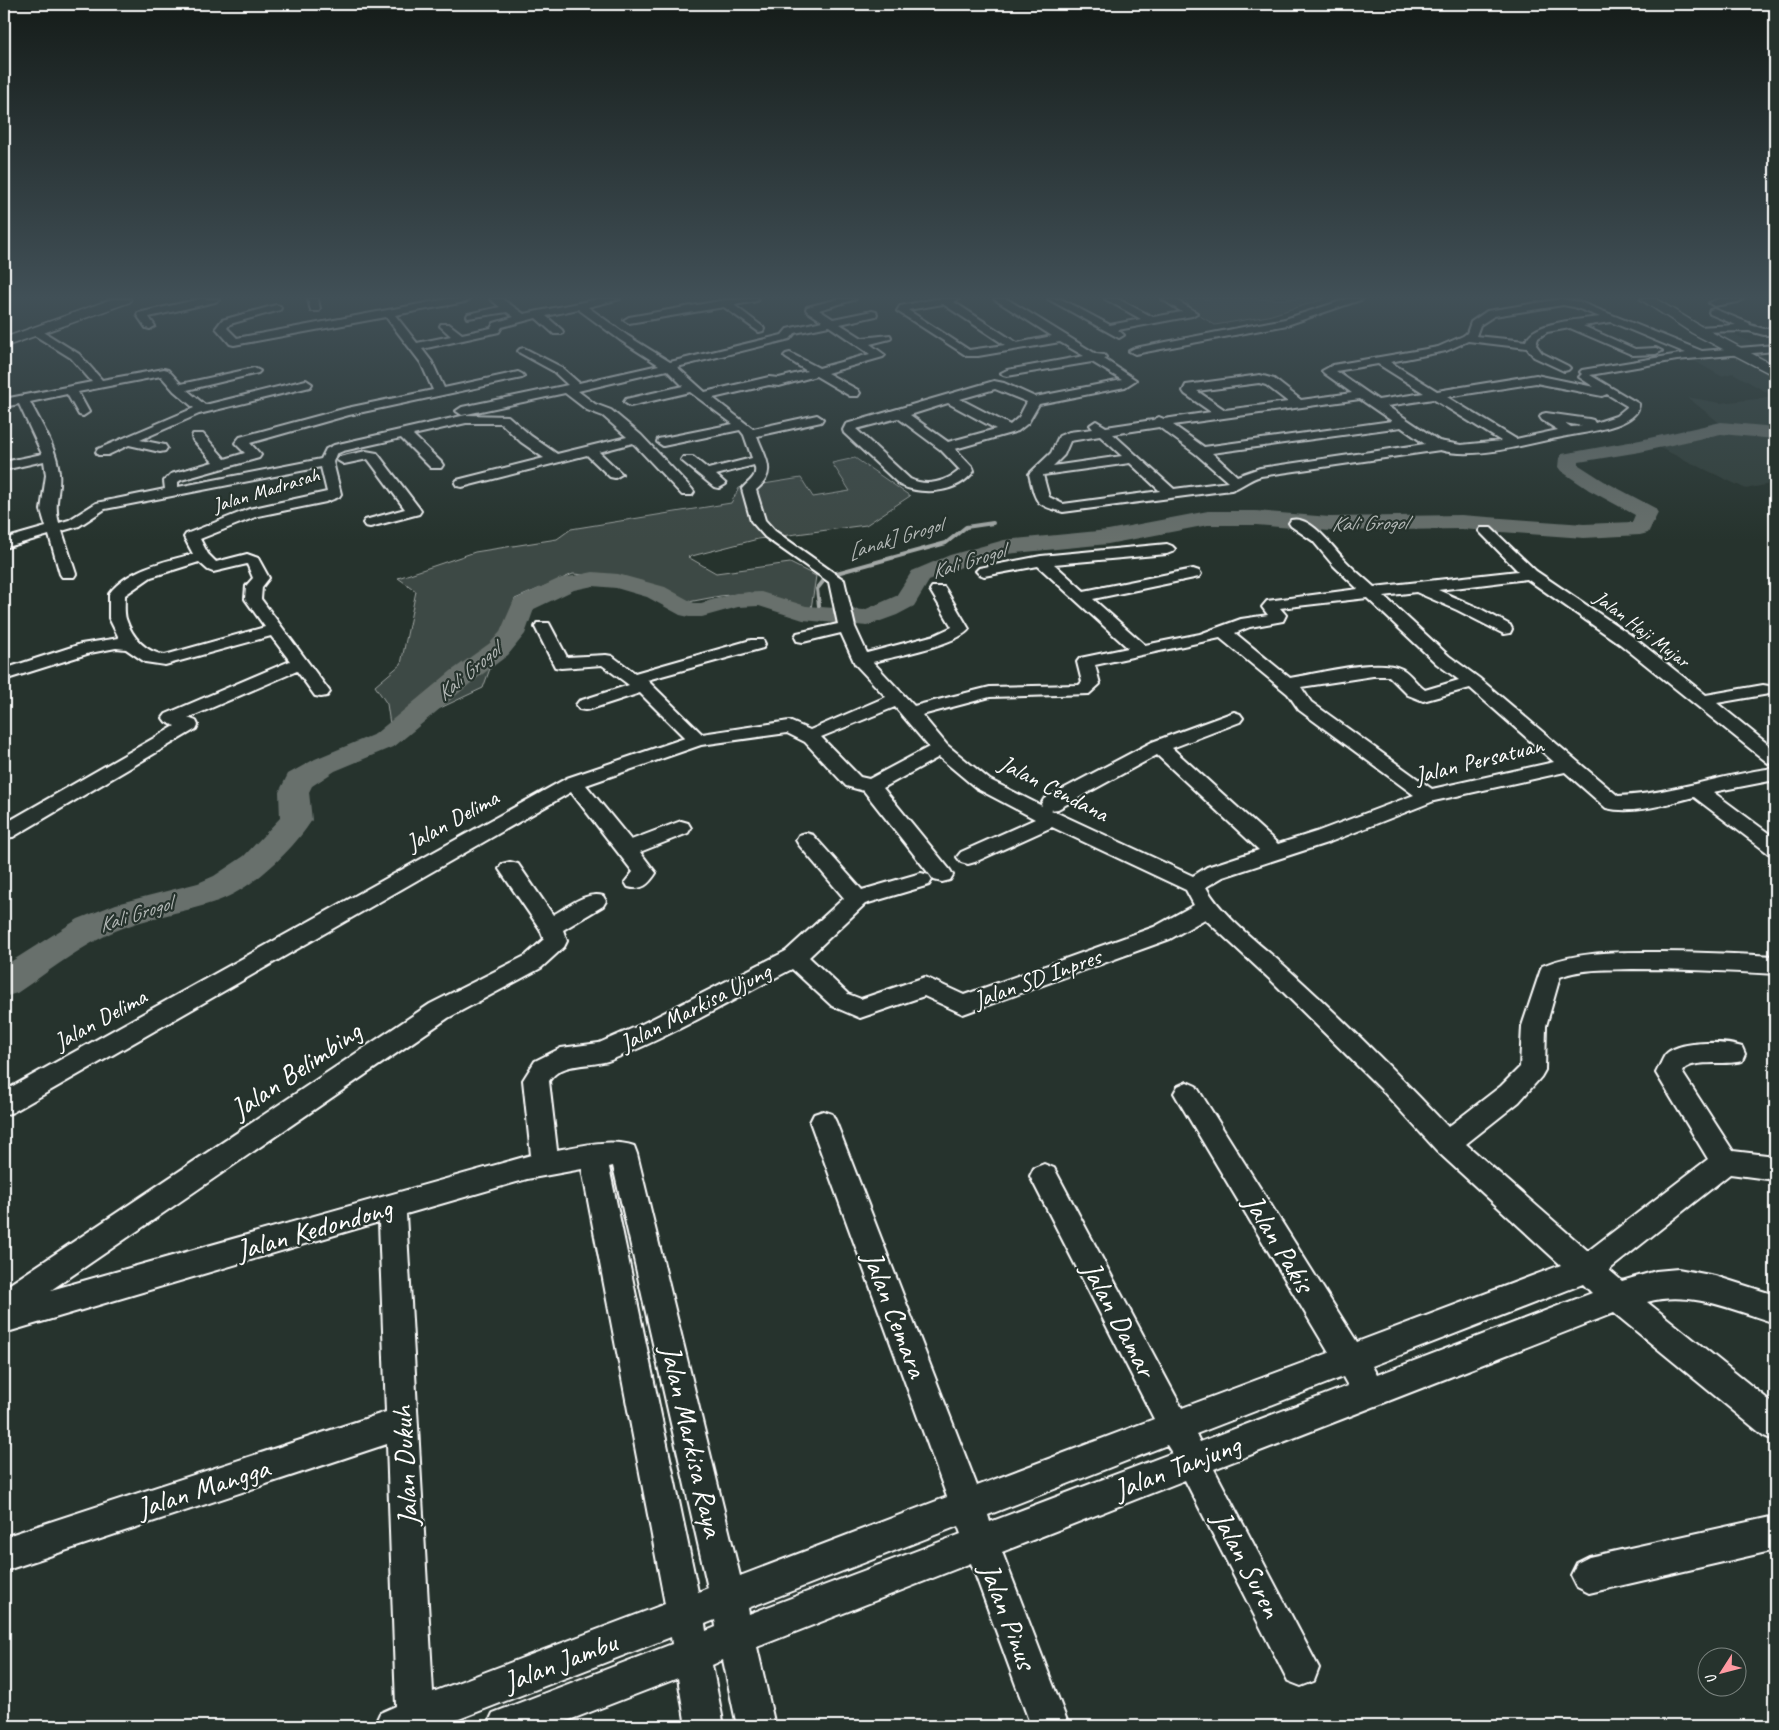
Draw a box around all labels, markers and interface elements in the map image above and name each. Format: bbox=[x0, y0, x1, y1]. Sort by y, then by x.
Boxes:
street label: Jalan Madrasah bbox=[209, 462, 323, 518]
water label: [anak] Grogol bbox=[845, 509, 951, 565]
water label: Kali Grogol bbox=[1331, 509, 1414, 537]
water label: Kali Grogol bbox=[928, 535, 1015, 584]
street label: Jalan Haji Mujar bbox=[1588, 584, 1696, 674]
water label: Kali Grogol bbox=[431, 633, 511, 706]
street label: Jalan Persatuan bbox=[1411, 729, 1547, 791]
street label: Jalan Cendana bbox=[994, 747, 1115, 829]
street label: Jalan Delima bbox=[400, 782, 505, 858]
water label: Kali Grogol bbox=[95, 888, 182, 938]
street label: Jalan SD Inpres bbox=[968, 940, 1106, 1015]
street label: Jalan Markisa Ujung bbox=[614, 955, 778, 1058]
street label: Jalan Delima bbox=[48, 981, 153, 1057]
street label: Jalan Belimbing bbox=[222, 1012, 370, 1128]
street label: Jalan Pakis bbox=[1234, 1186, 1324, 1301]
street label: Jalan Kedondong bbox=[230, 1189, 398, 1269]
street label: Jalan Cemara bbox=[853, 1244, 937, 1385]
street label: Jalan Damar bbox=[1072, 1253, 1167, 1386]
street label: Jalan Markisa Raya bbox=[652, 1340, 733, 1543]
street label: Jalan Dukuh bbox=[383, 1404, 427, 1529]
street label: Jalan Tanjung bbox=[1106, 1425, 1247, 1509]
street label: Jalan Mangga bbox=[130, 1449, 276, 1527]
street label: Jalan Suren bbox=[1203, 1503, 1291, 1625]
street label: Jalan Pinus bbox=[970, 1556, 1046, 1677]
street label: Jalan Jambu bbox=[496, 1623, 624, 1701]
north arrow bbox=[1696, 1648, 1746, 1698]
text: U bbox=[1701, 1669, 1721, 1687]

